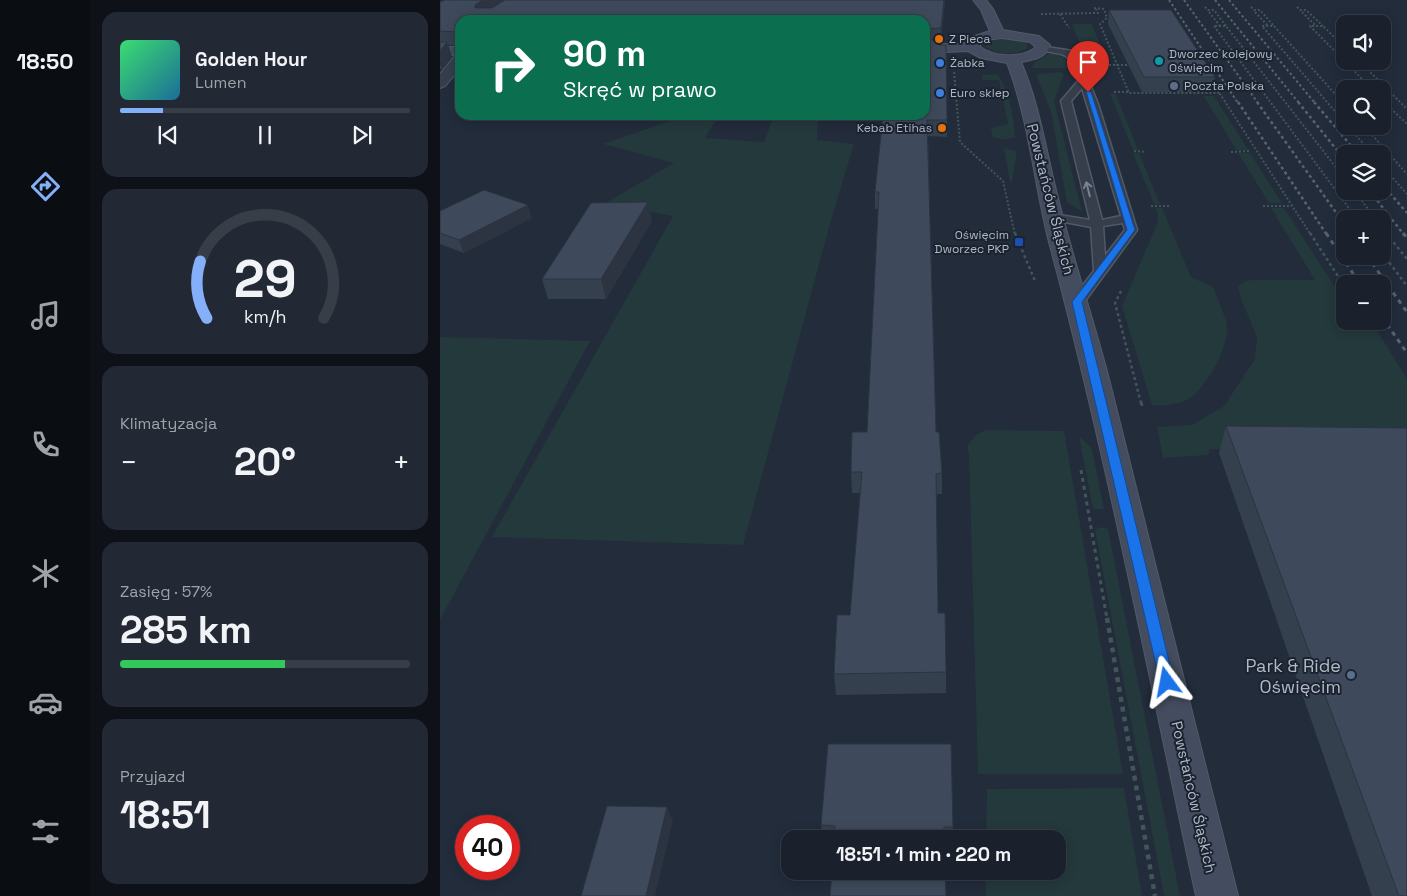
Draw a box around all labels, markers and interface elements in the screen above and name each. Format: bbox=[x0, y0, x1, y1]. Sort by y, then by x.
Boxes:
map controls bbox=[1336, 15, 1391, 330]
button: sound bbox=[1336, 15, 1391, 70]
place label: Z Pieca bbox=[949, 31, 990, 47]
text: 90 m bbox=[563, 32, 646, 76]
marker: Z Pieca bbox=[933, 33, 945, 45]
icon: right bbox=[480, 35, 545, 100]
pin bbox=[1067, 41, 1109, 92]
place label: Dworzec kolejowy Oświęcim bbox=[1169, 46, 1273, 76]
text: 18:50 bbox=[16, 47, 74, 75]
text: Golden Hour bbox=[195, 47, 307, 72]
icon: arrive bbox=[1074, 48, 1102, 76]
place label: Żabka bbox=[950, 55, 985, 71]
marker: Dworzec kolejowy Oświęcim bbox=[1153, 55, 1165, 67]
marker: Żabka bbox=[934, 57, 946, 69]
text: Lumen bbox=[195, 72, 247, 93]
text: Skręć w prawo bbox=[563, 75, 717, 103]
place label: Poczta Polska bbox=[1184, 78, 1264, 94]
marker: Poczta Polska bbox=[1168, 80, 1180, 92]
button: search bbox=[1336, 80, 1391, 135]
place label: Euro sklep bbox=[950, 85, 1010, 101]
marker: Euro sklep bbox=[934, 87, 946, 99]
place label: Kebab Etihas bbox=[857, 120, 932, 136]
icon: previous bbox=[154, 121, 182, 149]
icon: pause bbox=[251, 121, 279, 149]
icon: next bbox=[348, 121, 376, 149]
street label: Powstańców Śląskich bbox=[1023, 121, 1079, 277]
marker: Kebab Etihas bbox=[936, 122, 948, 134]
button: layers bbox=[1336, 145, 1391, 200]
icon: directions bbox=[28, 169, 63, 204]
one-way arrow bbox=[1083, 182, 1092, 198]
button: + bbox=[1336, 210, 1391, 265]
place label: Oświęcim Dworzec PKP bbox=[934, 227, 1009, 257]
marker: Oświęcim Dworzec PKP bbox=[1013, 236, 1025, 248]
text: 29 bbox=[234, 246, 296, 312]
button: − bbox=[1336, 275, 1391, 330]
icon: music bbox=[28, 298, 63, 333]
text: km/h bbox=[244, 305, 286, 328]
text: Klimatyzacja bbox=[120, 413, 217, 434]
icon: phone bbox=[28, 427, 63, 462]
text: 20° bbox=[234, 438, 296, 486]
text: − bbox=[120, 444, 137, 480]
text: + bbox=[393, 444, 410, 480]
icon: climate bbox=[28, 556, 63, 591]
text: Zasięg · 57% bbox=[120, 581, 212, 602]
text: 285 km bbox=[120, 606, 252, 654]
place label: Park & Ride Oświęcim bbox=[1245, 654, 1341, 698]
position arrow bbox=[1140, 655, 1192, 707]
marker: Park & Ride Oświęcim bbox=[1345, 669, 1357, 681]
icon: car bbox=[28, 685, 63, 720]
street label: Powstańców Śląskich bbox=[1167, 719, 1221, 875]
text: Przyjazd bbox=[120, 766, 185, 787]
text: 18:51 bbox=[120, 791, 211, 839]
icon: filters bbox=[28, 814, 63, 849]
speed limit sign: 40 bbox=[455, 815, 520, 880]
text: 18:51 · 1 min · 220 m bbox=[836, 842, 1011, 867]

